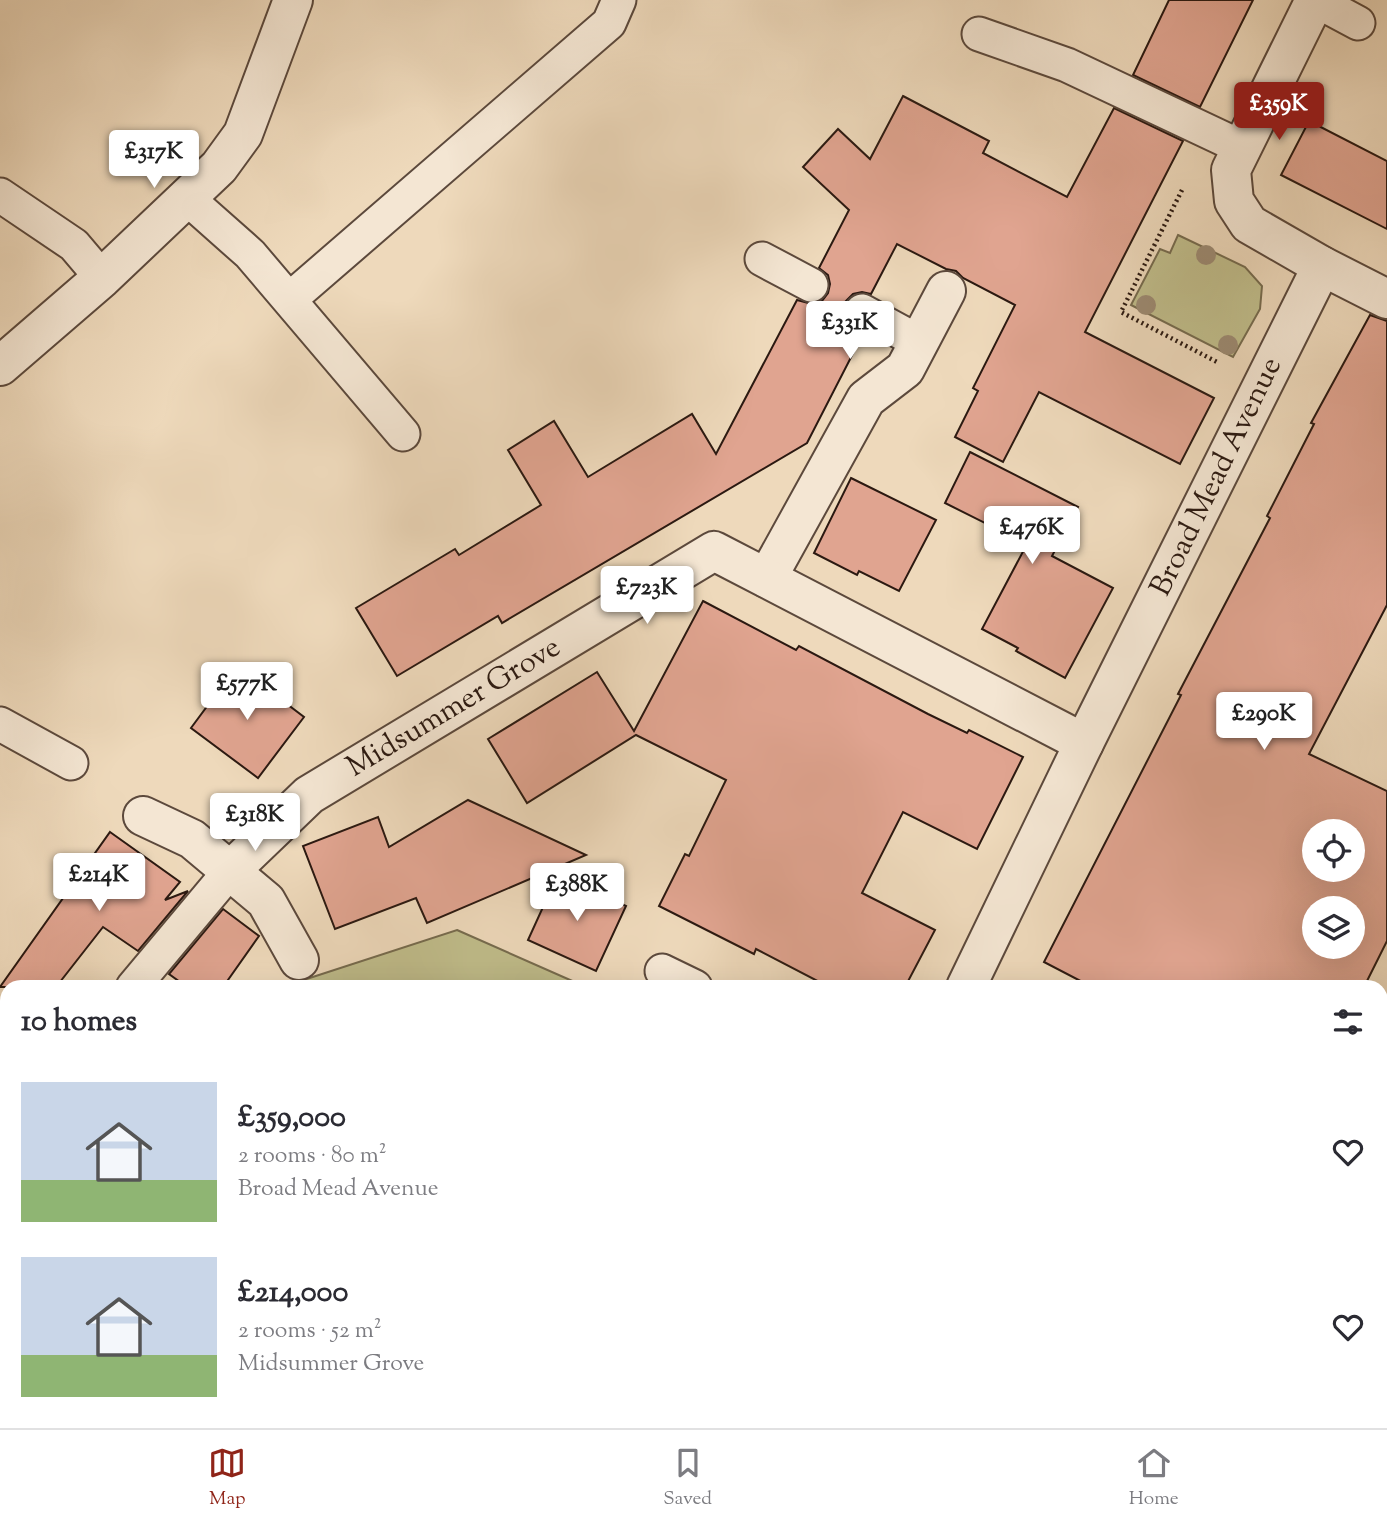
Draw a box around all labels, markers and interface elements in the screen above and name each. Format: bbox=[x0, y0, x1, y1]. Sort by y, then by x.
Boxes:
pin: £359K bbox=[1230, 82, 1328, 142]
text: £359K bbox=[1250, 88, 1308, 121]
pin: £317K bbox=[105, 130, 203, 190]
text: £317K bbox=[125, 136, 183, 169]
pin: £331K bbox=[801, 302, 899, 361]
text: £331K bbox=[822, 307, 878, 340]
street label: Broad Mead Avenue bbox=[1140, 350, 1294, 604]
pin: £476K bbox=[983, 506, 1081, 566]
text: £476K bbox=[1000, 512, 1064, 545]
pin: £723K bbox=[598, 566, 696, 626]
text: £723K bbox=[617, 572, 677, 605]
street label: Midsummer Grove bbox=[339, 627, 569, 789]
pin: £577K bbox=[198, 662, 296, 722]
text: £577K bbox=[217, 668, 277, 701]
pin: £290K bbox=[1215, 692, 1313, 752]
text: £290K bbox=[1232, 698, 1296, 731]
pin: £318K bbox=[206, 794, 304, 853]
text: £318K bbox=[226, 799, 284, 832]
map controls bbox=[1302, 819, 1365, 959]
button: locate bbox=[1302, 819, 1365, 882]
pin: £214K bbox=[50, 853, 148, 913]
text: £214K bbox=[69, 859, 129, 892]
pin: £388K bbox=[528, 864, 626, 923]
text: £388K bbox=[546, 869, 608, 902]
button: layers bbox=[1302, 896, 1365, 959]
text: 10 homes bbox=[21, 1001, 137, 1044]
icon: filters bbox=[1329, 1003, 1367, 1041]
text: £359,000 bbox=[238, 1097, 346, 1140]
icon: home bbox=[77, 1110, 161, 1194]
icon: heart bbox=[1329, 1133, 1367, 1171]
text: 2 rooms · 80 m² bbox=[238, 1140, 386, 1173]
text: Broad Mead Avenue bbox=[238, 1173, 438, 1206]
text: £214,000 bbox=[238, 1272, 348, 1315]
icon: home bbox=[77, 1285, 161, 1369]
icon: heart bbox=[1329, 1308, 1367, 1346]
text: 2 rooms · 52 m² bbox=[238, 1315, 381, 1348]
text: Midsummer Grove bbox=[238, 1348, 424, 1381]
tab: Map bbox=[208, 1444, 246, 1513]
tab: Saved bbox=[663, 1444, 712, 1513]
tab: Home bbox=[1129, 1444, 1179, 1513]

